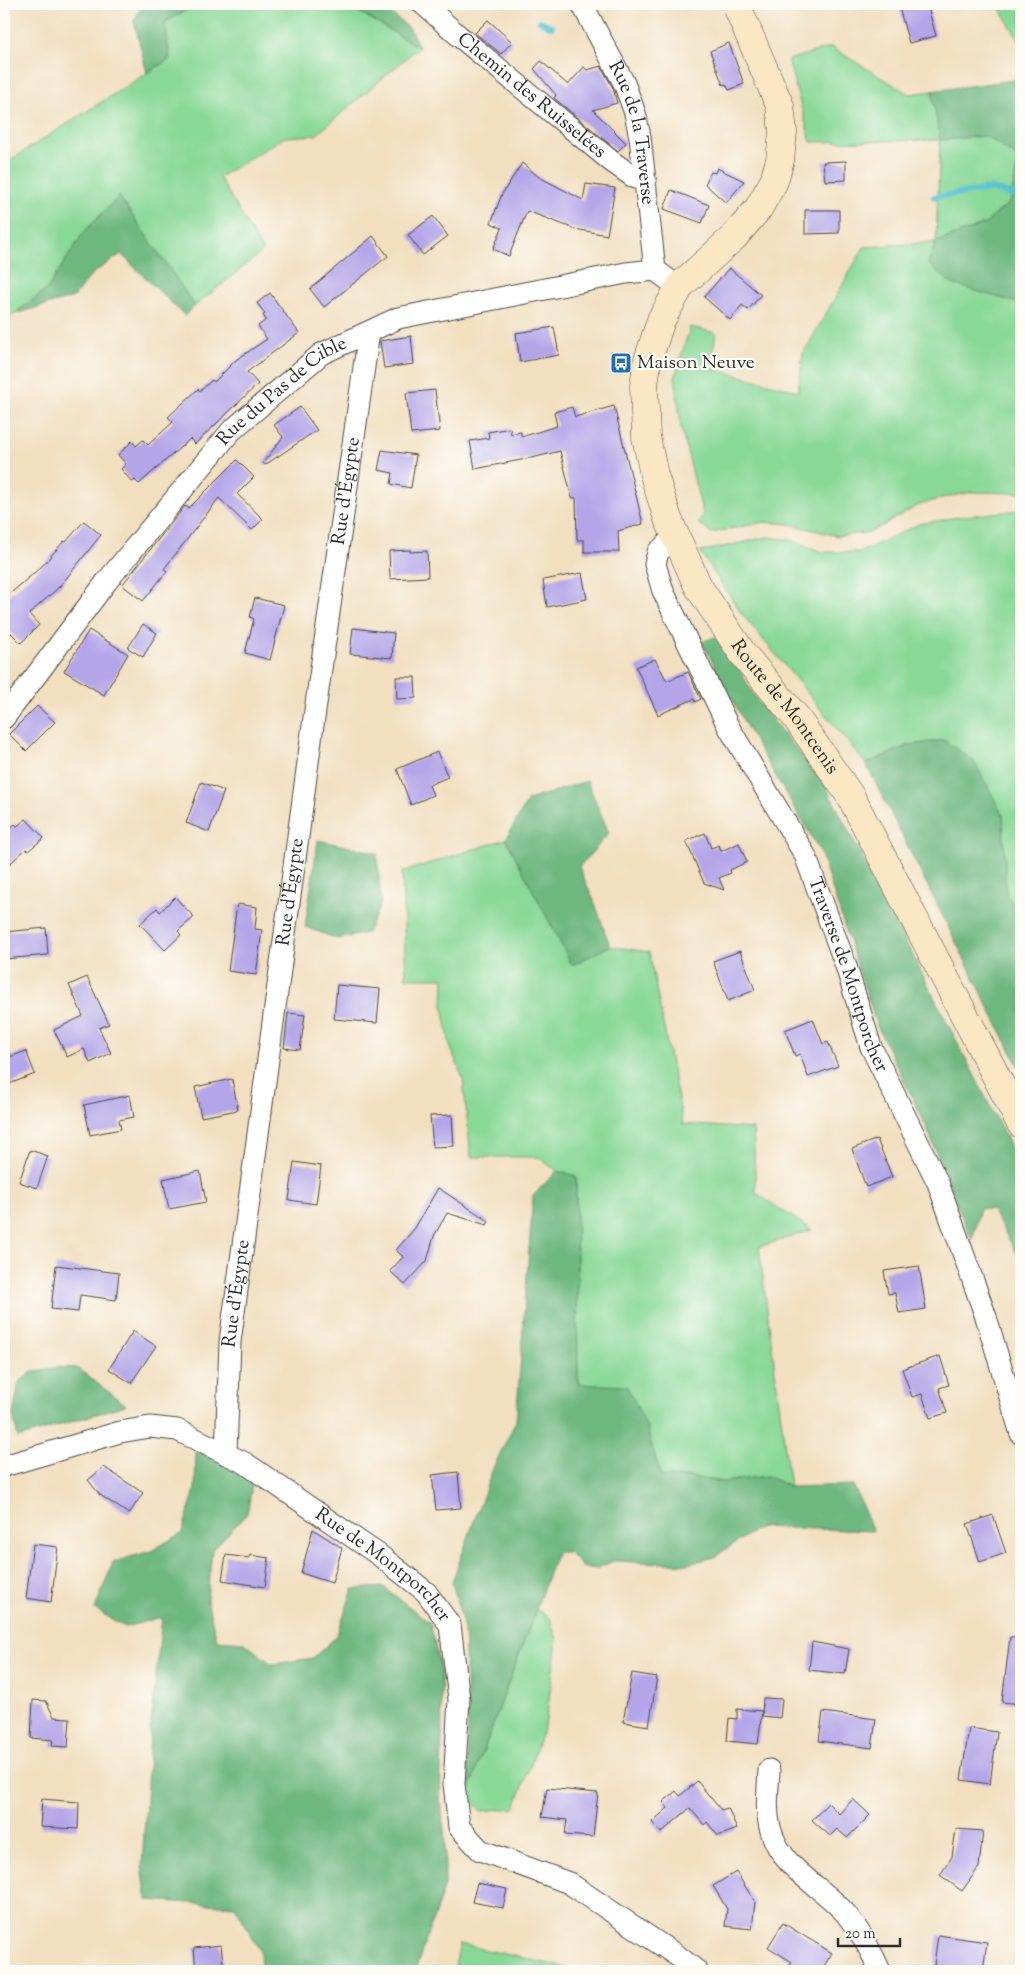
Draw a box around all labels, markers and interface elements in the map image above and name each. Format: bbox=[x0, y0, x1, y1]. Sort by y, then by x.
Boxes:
street label: Chemin des Ruisselées bbox=[451, 26, 612, 165]
street label: Rue de la Traverse bbox=[601, 56, 661, 206]
street label: Rue du Pas de Cible bbox=[211, 330, 351, 452]
place label: Maison Neuve bbox=[637, 350, 755, 377]
bus stop icon: Maison Neuve bbox=[609, 351, 633, 375]
street label: Rue d'Égypte bbox=[325, 435, 367, 547]
street label: Route de Montcenis bbox=[724, 634, 845, 780]
street label: Rue d'Égypte bbox=[270, 836, 311, 948]
street label: Traverse de Montporcher bbox=[801, 873, 895, 1077]
street label: Rue d'Égypte bbox=[216, 1238, 257, 1349]
street label: Rue de Montporcher bbox=[309, 1501, 457, 1628]
scale bar bbox=[838, 1915, 900, 1947]
text: 20 m bbox=[845, 1924, 876, 1945]

